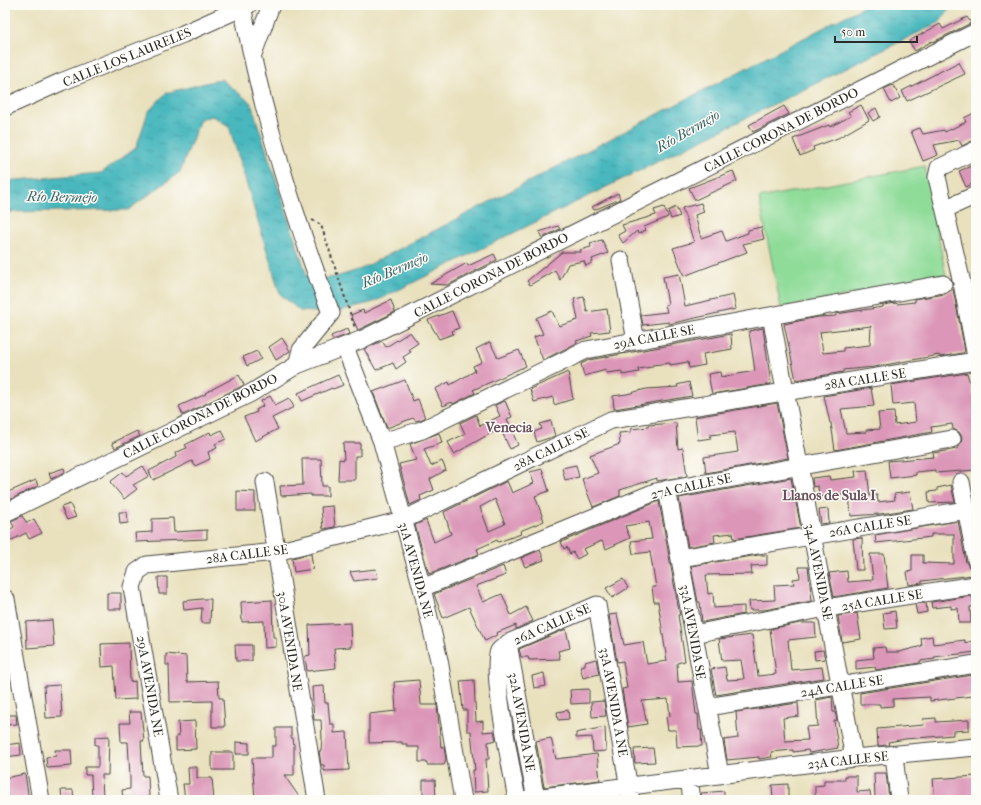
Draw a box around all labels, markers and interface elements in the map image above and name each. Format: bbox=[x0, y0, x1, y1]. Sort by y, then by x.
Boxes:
scale bar bbox=[835, 18, 917, 44]
street label: CALLE LOS LAURELES bbox=[61, 24, 194, 90]
text: 50 m bbox=[841, 25, 865, 39]
street label: CALLE CORONA DE BORDO bbox=[701, 84, 861, 176]
water label: Río Bermejo bbox=[652, 106, 723, 156]
water label: Río Bermejo bbox=[26, 188, 97, 206]
street label: CALLE CORONA DE BORDO bbox=[411, 229, 571, 321]
water label: Río Bermejo bbox=[358, 248, 431, 292]
street label: 29A CALLE SE bbox=[612, 322, 696, 352]
street label: 28A CALLE SE bbox=[823, 365, 907, 393]
street label: CALLE CORONA DE BORDO bbox=[120, 370, 280, 462]
district label: Venecia bbox=[484, 419, 533, 436]
street label: 28A CALLE SE bbox=[511, 424, 591, 474]
street label: 27A CALLE SE bbox=[649, 470, 733, 502]
district label: Llanos de Sula I bbox=[782, 487, 876, 504]
street label: 26A CALLE SE bbox=[828, 512, 912, 540]
street label: 31A AVENIDA NE bbox=[396, 520, 436, 620]
street label: 34A AVENIDA SE bbox=[802, 522, 836, 622]
street label: 28A CALLE SE bbox=[205, 542, 289, 566]
street label: 33A AVENIDA SE bbox=[677, 583, 709, 681]
street label: 25A CALLE SE bbox=[840, 586, 924, 614]
street label: 30A AVENIDA NE bbox=[275, 590, 305, 692]
street label: 26A CALLE SE bbox=[511, 600, 593, 648]
street label: 29A AVENIDA NE bbox=[134, 634, 166, 738]
street label: 33A AVENIDA A NE bbox=[597, 646, 631, 758]
street label: 32A AVENIDA NE bbox=[506, 671, 538, 773]
street label: 24A CALLE SE bbox=[799, 672, 885, 700]
street label: 23A CALLE SE bbox=[807, 748, 889, 772]

